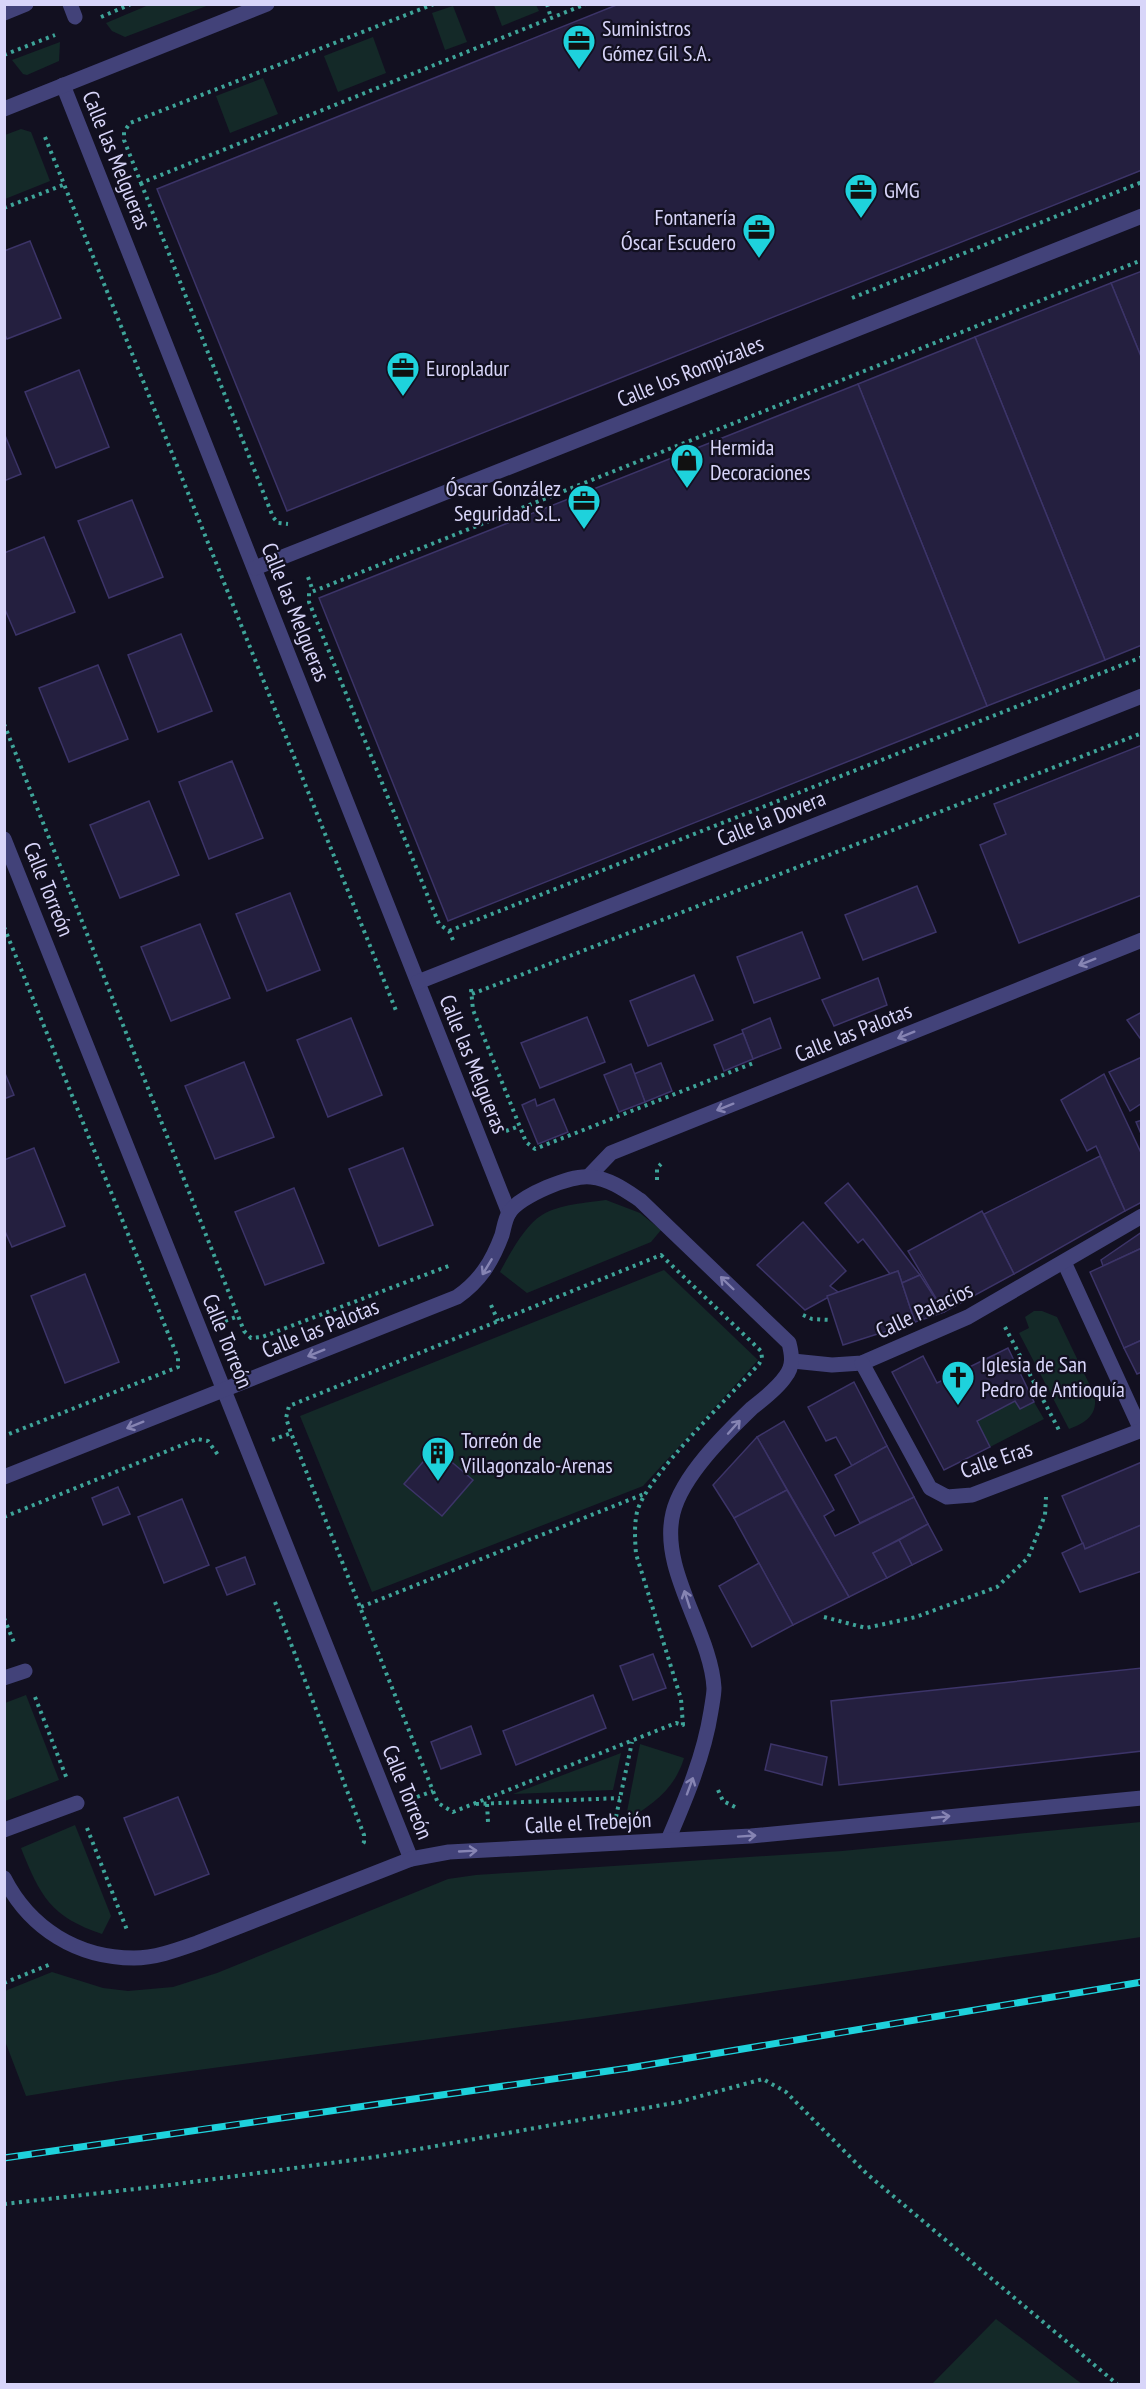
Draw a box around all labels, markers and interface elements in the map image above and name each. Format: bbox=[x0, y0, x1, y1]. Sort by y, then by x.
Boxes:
place label: Suministros Gómez Gil S.A. bbox=[602, 14, 711, 67]
office icon: Suministros Gómez Gil S.A. bbox=[561, 23, 597, 70]
street label: Calle las Melgueras bbox=[76, 86, 158, 234]
office icon: GMG bbox=[843, 172, 879, 219]
place label: GMG bbox=[884, 176, 920, 204]
place label: Fontanería Óscar Escudero bbox=[621, 203, 736, 256]
office icon: Fontanería Óscar Escudero bbox=[741, 212, 777, 259]
street label: Calle los Rompizales bbox=[613, 329, 767, 413]
office icon: Europladur bbox=[385, 350, 421, 397]
place label: Europladur bbox=[426, 354, 509, 382]
place label: Hermida Decoraciones bbox=[710, 433, 811, 486]
shop icon: Hermida Decoraciones bbox=[669, 442, 705, 489]
place label: Óscar González Seguridad S.L. bbox=[445, 474, 561, 527]
office icon: Óscar González Seguridad S.L. bbox=[566, 483, 602, 530]
street label: Calle las Melgueras bbox=[255, 538, 337, 686]
street label: Calle la Dovera bbox=[713, 784, 829, 852]
street label: Calle Torreón bbox=[17, 838, 81, 940]
one-way arrow bbox=[1078, 957, 1097, 968]
street label: Calle las Melgueras bbox=[433, 990, 515, 1138]
street label: Calle las Palotas bbox=[790, 996, 916, 1068]
one-way arrow bbox=[898, 1030, 916, 1041]
one-way arrow bbox=[717, 1103, 735, 1114]
one-way arrow bbox=[481, 1258, 493, 1275]
street label: Calle Palacios bbox=[871, 1275, 977, 1345]
one-way arrow bbox=[719, 1276, 734, 1290]
street label: Calle Torreón bbox=[196, 1290, 260, 1392]
street label: Calle las Palotas bbox=[257, 1292, 383, 1364]
one-way arrow bbox=[307, 1348, 326, 1359]
place label: Iglesia de San Pedro de Antioquía bbox=[981, 1350, 1125, 1403]
church icon: Iglesia de San Pedro de Antioquía bbox=[940, 1359, 976, 1406]
one-way arrow bbox=[126, 1420, 145, 1431]
one-way arrow bbox=[726, 1420, 740, 1435]
place label: Torreón de Villagonzalo-Arenas bbox=[460, 1426, 613, 1479]
street label: Calle Eras bbox=[956, 1434, 1036, 1484]
building icon: Torreón de Villagonzalo-Arenas bbox=[420, 1435, 456, 1482]
one-way arrow bbox=[680, 1590, 691, 1609]
street label: Calle Torreón bbox=[376, 1741, 440, 1843]
one-way arrow bbox=[685, 1777, 696, 1796]
street label: Calle el Trebejón bbox=[524, 1805, 652, 1839]
one-way arrow bbox=[931, 1811, 950, 1822]
one-way arrow bbox=[736, 1830, 756, 1841]
one-way arrow bbox=[458, 1845, 478, 1856]

